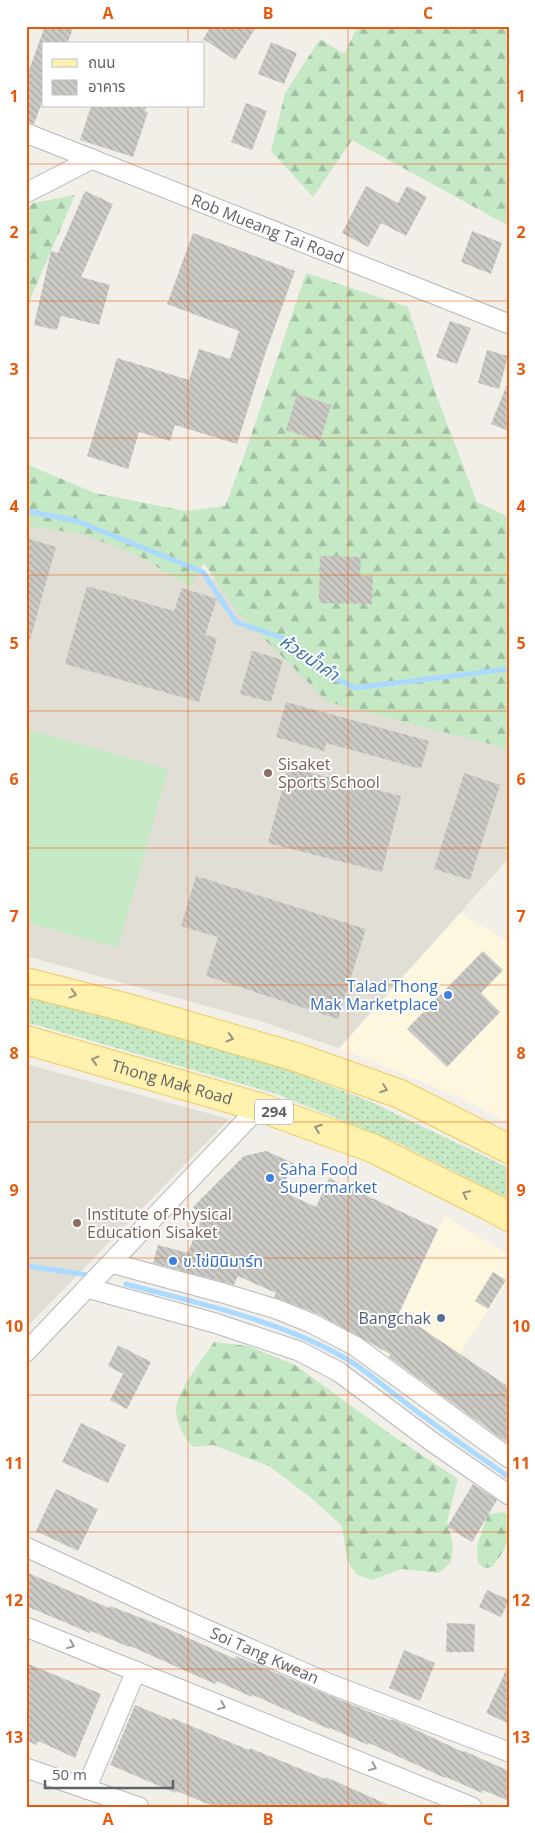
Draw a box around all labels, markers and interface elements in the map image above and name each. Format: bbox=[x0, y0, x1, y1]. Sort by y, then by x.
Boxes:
text: A bbox=[102, 2, 114, 24]
text: B bbox=[263, 2, 273, 24]
text: C bbox=[423, 2, 433, 24]
legend bbox=[42, 42, 205, 108]
text: ถนน bbox=[88, 52, 115, 72]
text: อาคาร bbox=[88, 76, 125, 96]
text: 1 bbox=[9, 85, 19, 107]
text: 1 bbox=[516, 85, 526, 107]
street label: Rob Mueang Tai Road bbox=[188, 189, 347, 269]
text: 2 bbox=[9, 221, 19, 243]
text: 2 bbox=[516, 221, 526, 243]
text: 3 bbox=[9, 358, 19, 380]
text: 3 bbox=[516, 358, 526, 380]
text: 4 bbox=[9, 495, 19, 517]
text: 4 bbox=[516, 495, 526, 517]
water label: ห้วยน้ำคำ bbox=[275, 629, 345, 686]
text: 5 bbox=[9, 632, 19, 654]
text: 5 bbox=[516, 632, 526, 654]
place label: Sisaket Sports School bbox=[278, 753, 380, 793]
marker: Sisaket Sports School bbox=[262, 767, 274, 779]
text: 6 bbox=[9, 768, 19, 790]
text: 6 bbox=[516, 768, 526, 790]
text: 7 bbox=[9, 905, 19, 927]
text: 7 bbox=[516, 905, 526, 927]
place label: Talad Thong Mak Marketplace bbox=[310, 975, 438, 1015]
one-way arrow bbox=[69, 988, 78, 999]
marker: Talad Thong Mak Marketplace bbox=[442, 989, 454, 1001]
one-way arrow bbox=[225, 1032, 234, 1042]
text: 8 bbox=[9, 1042, 19, 1064]
text: 8 bbox=[516, 1042, 526, 1064]
street label: Thong Mak Road bbox=[109, 1054, 235, 1110]
one-way arrow bbox=[92, 1055, 100, 1065]
one-way arrow bbox=[379, 1083, 388, 1093]
road number: 294 bbox=[255, 1100, 293, 1124]
one-way arrow bbox=[314, 1124, 322, 1134]
place label: Saha Food Supermarket bbox=[280, 1158, 378, 1198]
marker: Saha Food Supermarket bbox=[264, 1172, 276, 1184]
text: 9 bbox=[9, 1179, 19, 1201]
text: 9 bbox=[516, 1179, 526, 1201]
one-way arrow bbox=[462, 1190, 471, 1200]
place label: Institute of Physical Education Sisaket bbox=[87, 1203, 232, 1243]
marker: Institute of Physical Education Sisaket bbox=[71, 1217, 83, 1229]
place label: ข.ไข่มินิมาร์ท bbox=[183, 1250, 263, 1272]
marker: ข.ไข่มินิมาร์ท bbox=[167, 1255, 179, 1267]
place label: Bangchak bbox=[359, 1307, 432, 1329]
marker: Bangchak bbox=[435, 1312, 447, 1324]
text: 10 bbox=[5, 1315, 23, 1337]
text: 10 bbox=[512, 1315, 530, 1337]
text: 11 bbox=[5, 1452, 23, 1474]
text: 11 bbox=[512, 1452, 530, 1474]
text: 12 bbox=[5, 1589, 23, 1611]
text: 12 bbox=[512, 1589, 530, 1611]
street label: Soi Tang Kwean bbox=[207, 1621, 323, 1689]
one-way arrow bbox=[67, 1640, 75, 1650]
one-way arrow bbox=[217, 1700, 226, 1710]
text: 13 bbox=[5, 1726, 23, 1748]
text: 13 bbox=[512, 1726, 530, 1748]
scale bar bbox=[45, 1758, 172, 1790]
one-way arrow bbox=[368, 1761, 377, 1771]
text: 50 m bbox=[52, 1764, 87, 1784]
text: A bbox=[102, 1808, 114, 1830]
text: B bbox=[263, 1808, 273, 1830]
text: C bbox=[423, 1808, 433, 1830]

